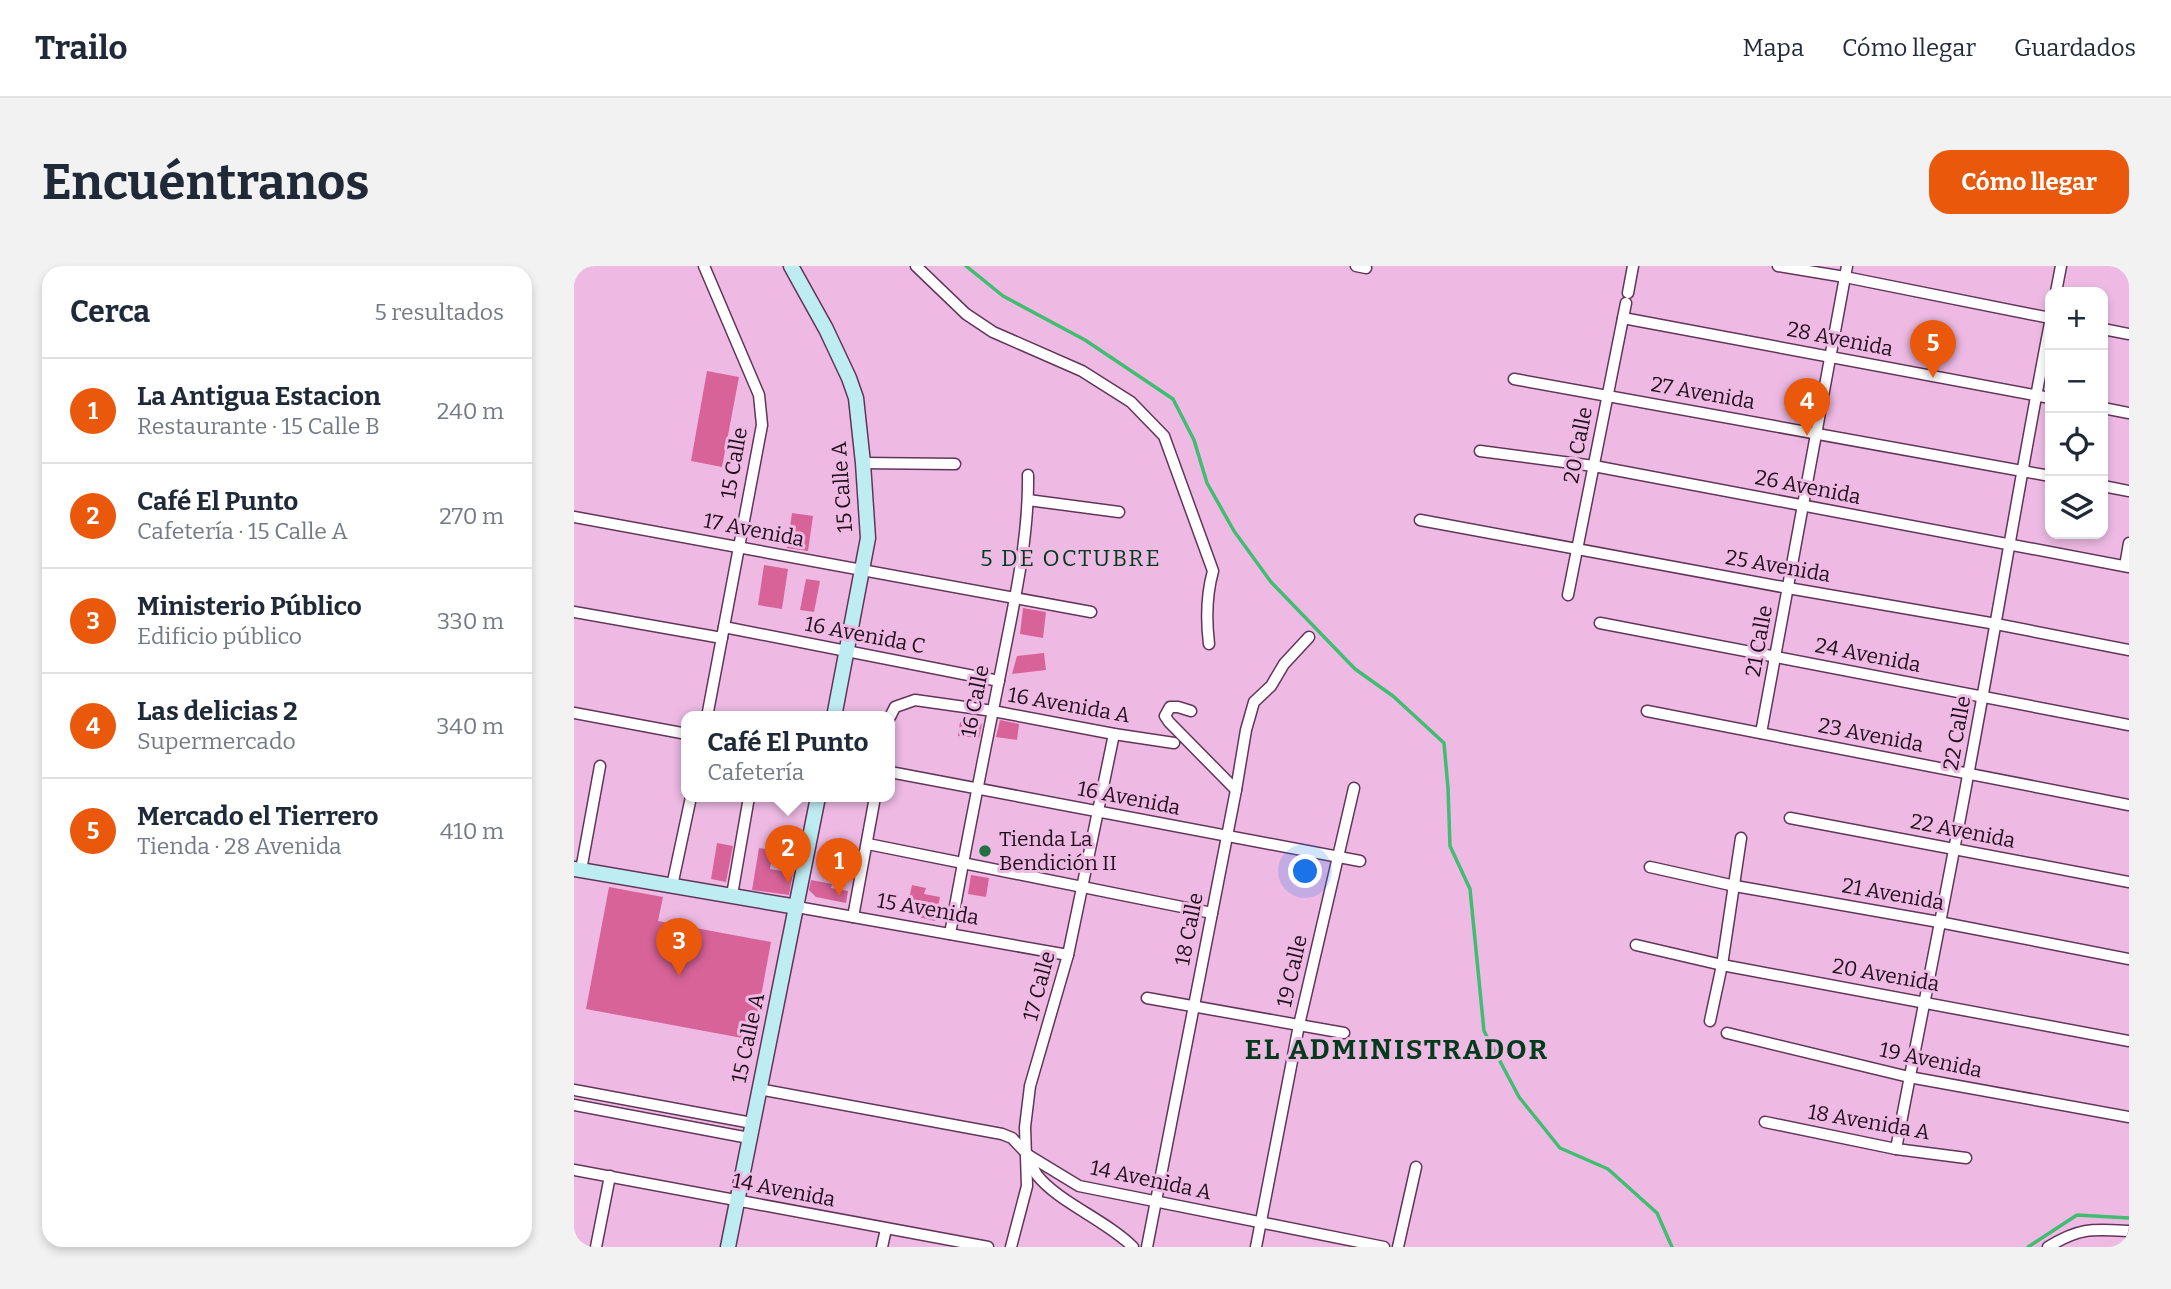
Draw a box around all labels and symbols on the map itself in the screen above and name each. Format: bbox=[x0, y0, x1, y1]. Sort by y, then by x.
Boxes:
street label: 28 Avenida bbox=[1785, 316, 1896, 362]
pin: 5 bbox=[1910, 320, 1956, 378]
street label: 27 Avenida bbox=[1649, 371, 1758, 415]
pin: 4 bbox=[1784, 378, 1830, 436]
street label: 20 Calle bbox=[1558, 405, 1598, 485]
street label: 15 Calle bbox=[715, 425, 753, 501]
street label: 15 Calle A bbox=[826, 440, 858, 533]
street label: 26 Avenida bbox=[1753, 464, 1864, 510]
street label: 17 Avenida bbox=[701, 507, 807, 553]
district label: 5 DE OCTUBRE bbox=[980, 544, 1162, 572]
street label: 25 Avenida bbox=[1724, 544, 1833, 588]
street label: 21 Calle bbox=[1740, 603, 1778, 679]
street label: 16 Avenida C bbox=[803, 611, 927, 659]
street label: 24 Avenida bbox=[1813, 632, 1924, 678]
street label: 16 Calle bbox=[955, 663, 995, 739]
street label: 16 Avenida A bbox=[1006, 681, 1132, 729]
street label: 22 Calle bbox=[1938, 694, 1976, 772]
street label: 23 Avenida bbox=[1816, 712, 1926, 758]
street label: 16 Avenida bbox=[1075, 775, 1183, 821]
street label: 22 Avenida bbox=[1908, 808, 2018, 854]
pin: 2 bbox=[765, 825, 811, 883]
place label: Tienda La Bendición II bbox=[999, 826, 1117, 876]
pin: 1 bbox=[816, 838, 862, 896]
marker: Tienda La Bendición II bbox=[977, 843, 993, 859]
your location bbox=[1288, 854, 1322, 888]
street label: 21 Avenida bbox=[1840, 872, 1947, 916]
street label: 15 Avenida bbox=[875, 887, 982, 931]
street label: 18 Calle bbox=[1169, 890, 1209, 968]
pin: 3 bbox=[656, 918, 702, 976]
street label: 19 Calle bbox=[1271, 932, 1313, 1010]
street label: 17 Calle bbox=[1017, 948, 1061, 1024]
street label: 20 Avenida bbox=[1830, 953, 1942, 997]
street label: 15 Calle A bbox=[726, 991, 770, 1085]
district label: EL ADMINISTRADOR bbox=[1245, 1033, 1549, 1066]
street label: 19 Avenida bbox=[1877, 1036, 1985, 1084]
street label: 18 Avenida A bbox=[1806, 1098, 1932, 1146]
street label: 14 Avenida A bbox=[1088, 1154, 1214, 1206]
street label: 14 Avenida bbox=[730, 1167, 838, 1213]

